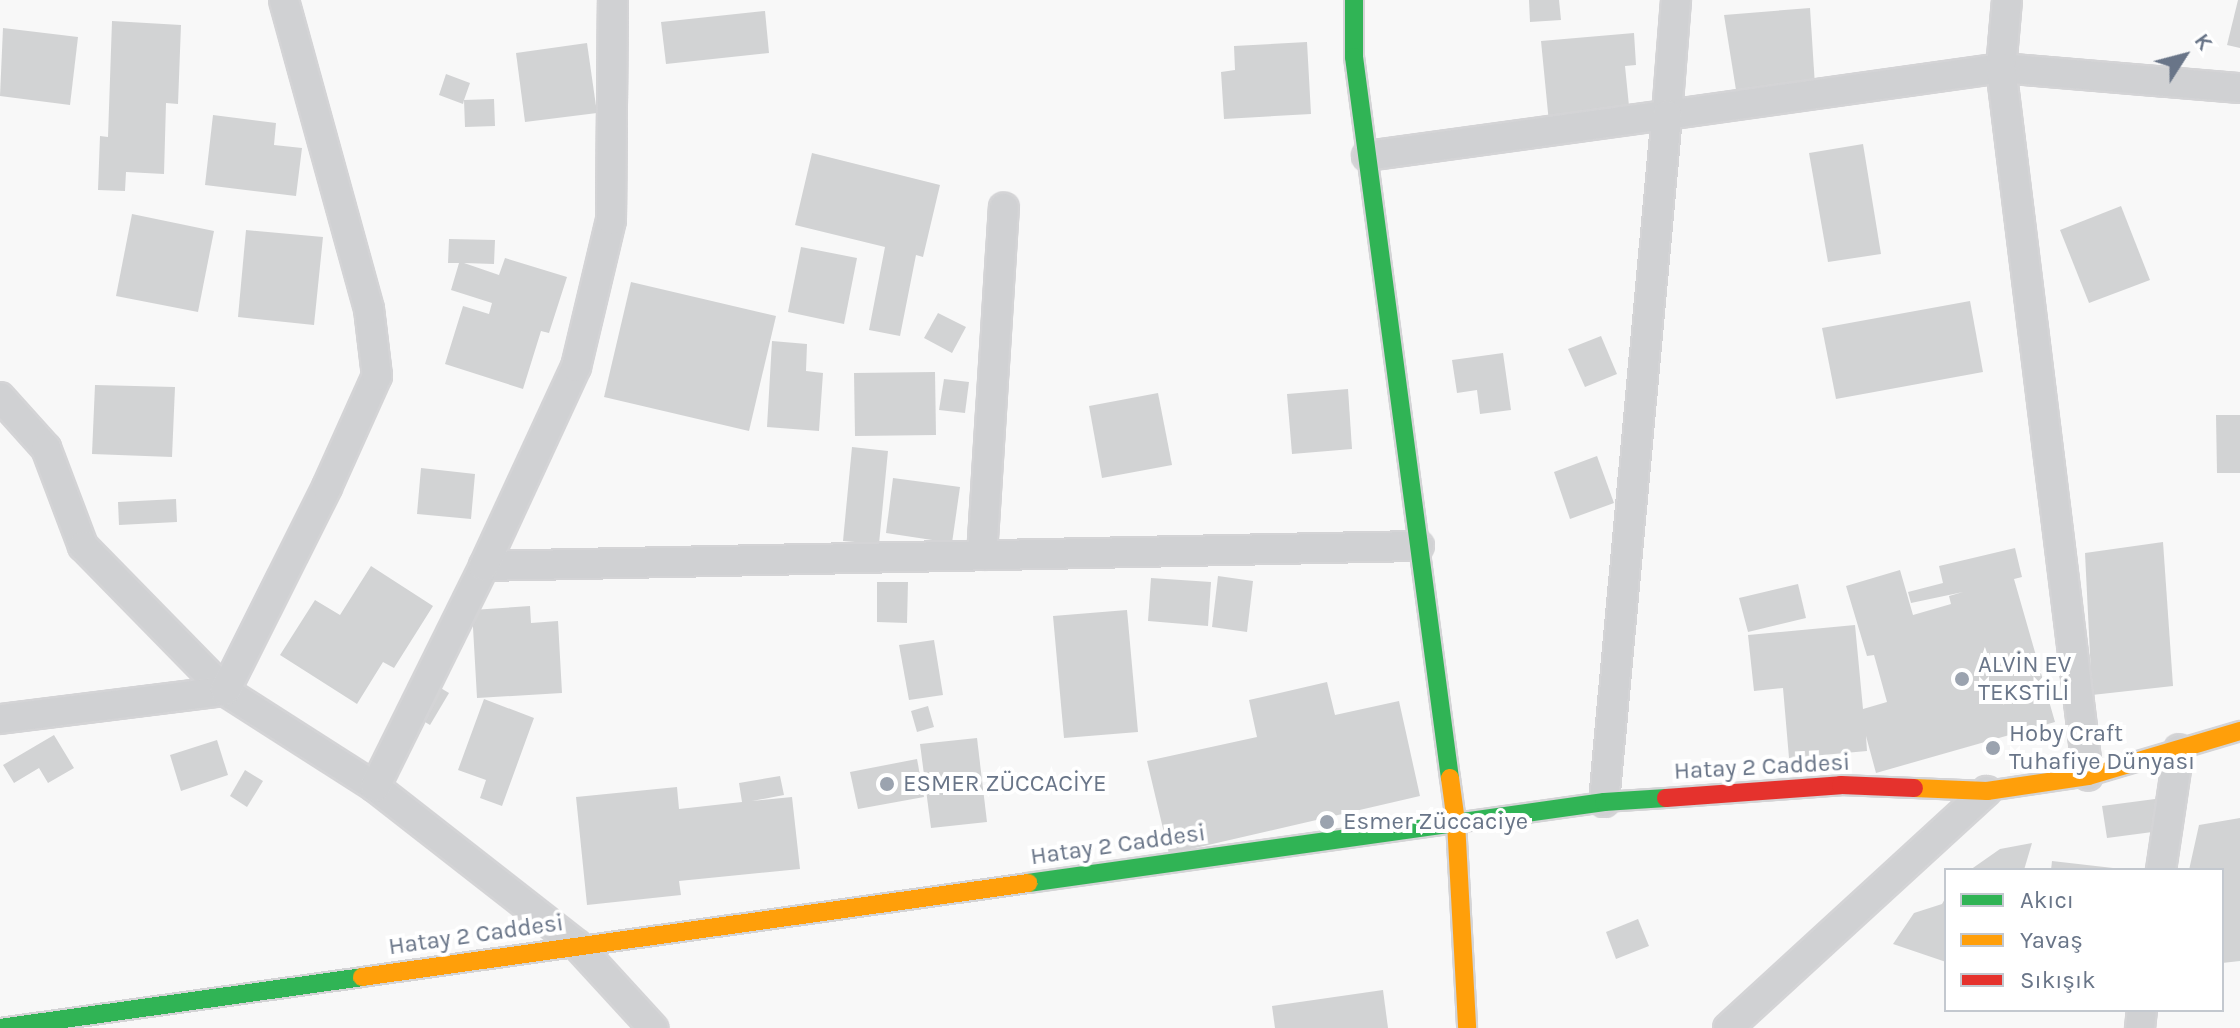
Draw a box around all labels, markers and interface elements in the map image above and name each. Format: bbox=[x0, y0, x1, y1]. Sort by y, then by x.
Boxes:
north arrow bbox=[2144, 16, 2224, 96]
text: K bbox=[2189, 28, 2218, 55]
place label: ALVİN EV TEKSTİLİ bbox=[1978, 651, 2071, 707]
marker: ALVİN EV TEKSTİLİ bbox=[1953, 670, 1971, 688]
place label: Hoby Craft Tuhafiye Dünyası bbox=[2009, 720, 2195, 776]
marker: Hoby Craft Tuhafiye Dünyası bbox=[1984, 739, 2002, 757]
street label: Hatay 2 Caddesi bbox=[1673, 748, 1851, 786]
place label: ESMER ZÜCCACİYE bbox=[903, 770, 1106, 798]
marker: ESMER ZÜCCACİYE bbox=[878, 775, 896, 793]
place label: Esmer Züccaciye bbox=[1343, 808, 1528, 836]
marker: Esmer Züccaciye bbox=[1318, 813, 1336, 831]
street label: Hatay 2 Caddesi bbox=[1029, 818, 1207, 872]
legend bbox=[1944, 868, 2224, 1012]
text: Akıcı bbox=[2020, 886, 2074, 914]
street label: Hatay 2 Caddesi bbox=[387, 908, 565, 962]
text: Yavaş bbox=[2020, 926, 2083, 954]
text: Sıkışık bbox=[2020, 966, 2096, 994]

